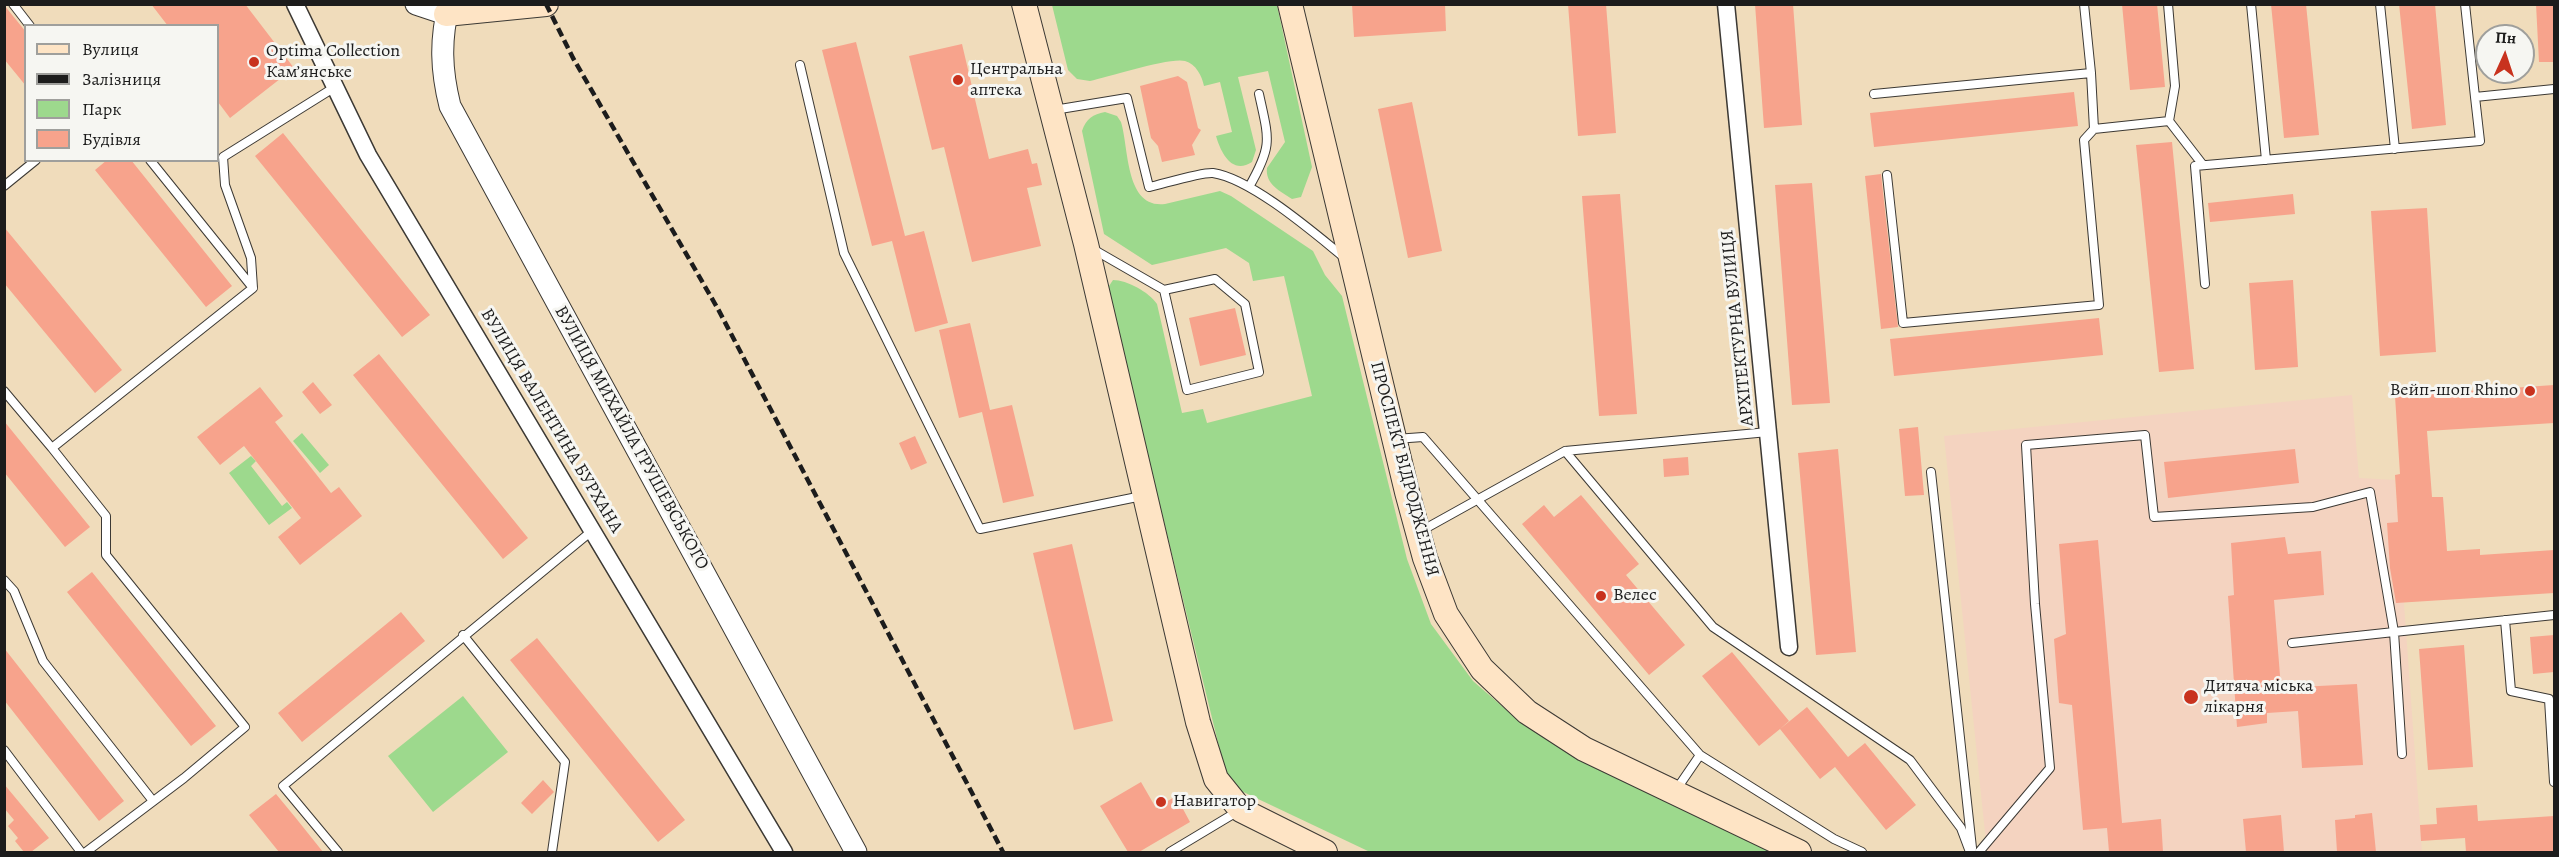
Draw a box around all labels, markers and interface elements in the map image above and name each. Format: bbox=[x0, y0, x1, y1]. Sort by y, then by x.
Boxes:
legend bbox=[24, 24, 219, 162]
north arrow bbox=[2475, 24, 2535, 84]
text: Пн bbox=[2495, 26, 2517, 50]
text: Вулиця bbox=[82, 37, 139, 61]
place label: Optima Collection Кам’янське bbox=[266, 41, 400, 84]
marker: Optima Collection Кам’янське bbox=[247, 55, 261, 69]
place label: Центральна аптека bbox=[970, 59, 1063, 101]
text: Залізниця bbox=[82, 67, 161, 91]
marker: Центральна аптека bbox=[951, 73, 965, 87]
text: Парк bbox=[82, 97, 122, 121]
text: Будівля bbox=[82, 127, 141, 151]
street label: АРХІТЕКТУРНА ВУЛИЦЯ bbox=[1717, 229, 1759, 427]
street label: ВУЛИЦЯ МИХАЙЛА ГРУШЕВСЬКОГО bbox=[549, 302, 713, 574]
street label: ВУЛИЦЯ ВАЛЕНТИНА БУРХАНА bbox=[475, 305, 627, 537]
street label: ПРОСПЕКТ ВІДРОДЖЕННЯ bbox=[1365, 359, 1443, 579]
place label: Вейп-шоп Rhino bbox=[2390, 380, 2518, 402]
marker: Вейп-шоп Rhino bbox=[2523, 384, 2537, 398]
place label: Велес bbox=[1613, 585, 1657, 607]
marker: Велес bbox=[1594, 589, 1608, 603]
place label: Дитяча міська лікарня bbox=[2204, 676, 2313, 718]
marker: Дитяча міська лікарня bbox=[2182, 688, 2200, 706]
place label: Навигатор bbox=[1173, 791, 1256, 813]
marker: Навигатор bbox=[1154, 795, 1168, 809]

